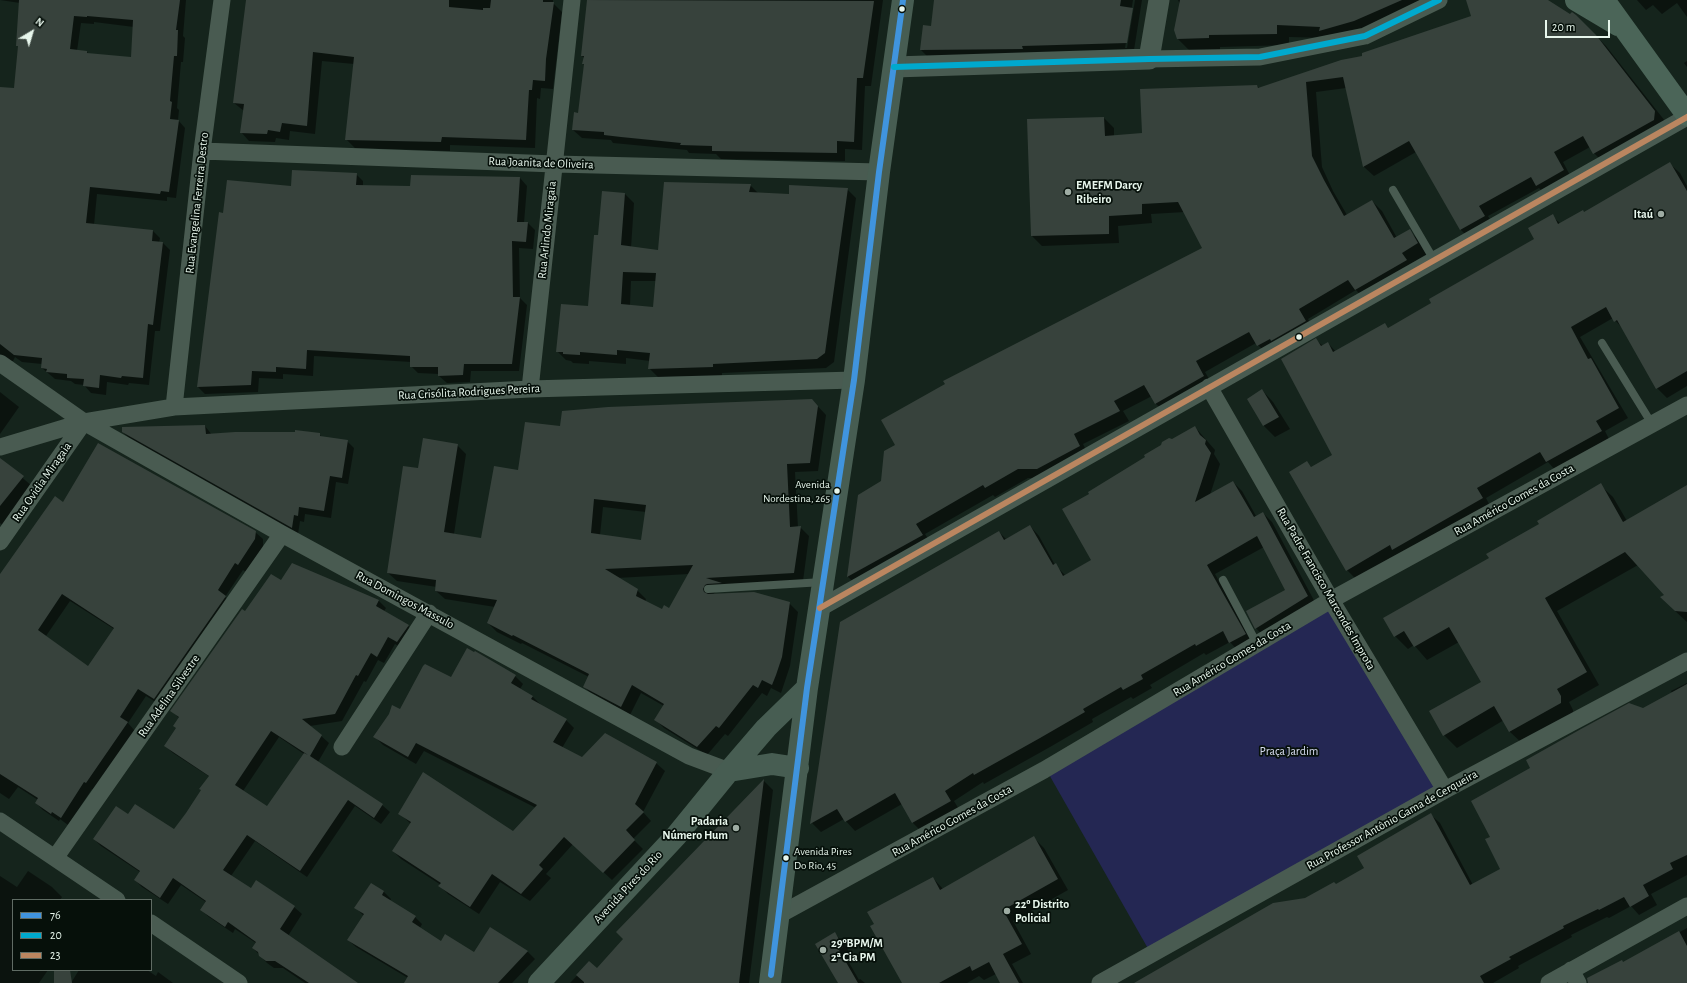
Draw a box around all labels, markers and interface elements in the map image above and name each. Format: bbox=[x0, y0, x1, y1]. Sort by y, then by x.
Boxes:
unlabelled marker bbox=[897, 4, 907, 14]
north arrow bbox=[12, 12, 52, 52]
scale bar bbox=[1547, 12, 1612, 38]
text: N bbox=[33, 15, 46, 29]
text: 20 m bbox=[1552, 21, 1575, 33]
street label: Rua Evangelina Ferreira Destro bbox=[182, 132, 212, 274]
street label: Rua Joanita de Oliveira bbox=[488, 154, 594, 172]
place label: EMEFM Darcy Ribeiro bbox=[1076, 178, 1142, 206]
street label: Rua Arlindo Miragaia bbox=[535, 180, 559, 280]
marker: EMEFM Darcy Ribeiro bbox=[1063, 187, 1073, 197]
place label: Itaú bbox=[1633, 207, 1653, 221]
marker: Itaú bbox=[1656, 209, 1666, 219]
unlabelled marker bbox=[1294, 332, 1304, 342]
street label: Rua Crisólita Rodrigues Pereira bbox=[398, 381, 540, 403]
street label: Rua Ovidia Miragaia bbox=[9, 440, 75, 524]
street label: Rua Américo Gomes da Costa bbox=[1451, 461, 1577, 539]
place label: Avenida Nordestina, 265 bbox=[763, 478, 830, 504]
marker: Avenida Nordestina, 265 bbox=[832, 486, 842, 496]
street label: Rua Padre Francisco Marcondes Improta bbox=[1274, 505, 1378, 673]
street label: Rua Domingos Massulo bbox=[353, 568, 457, 632]
street label: Rua Américo Gomes da Costa bbox=[1170, 618, 1294, 700]
street label: Rua Adelina Silvestre bbox=[135, 652, 203, 740]
park label: Praça Jardim bbox=[1260, 744, 1318, 758]
street label: Rua Professor Antônio Gama de Cerqueira bbox=[1304, 767, 1480, 873]
street label: Rua Américo Gomes da Costa bbox=[889, 782, 1015, 860]
place label: Padaria Número Hum bbox=[662, 814, 728, 842]
marker: Padaria Número Hum bbox=[731, 823, 741, 833]
place label: Avenida Pires Do Rio, 45 bbox=[794, 845, 852, 871]
street label: Avenida Pires do Rio bbox=[591, 848, 665, 926]
marker: Avenida Pires Do Rio, 45 bbox=[781, 853, 791, 863]
place label: 22º Distrito Policial bbox=[1015, 897, 1069, 925]
legend bbox=[12, 899, 152, 971]
marker: 22º Distrito Policial bbox=[1002, 906, 1012, 916]
text: 76 bbox=[50, 909, 61, 921]
text: 20 bbox=[50, 929, 62, 941]
place label: 29ºBPM/M 2ª Cia PM bbox=[831, 936, 883, 964]
marker: 29ºBPM/M 2ª Cia PM bbox=[818, 945, 828, 955]
text: 23 bbox=[50, 949, 60, 961]

